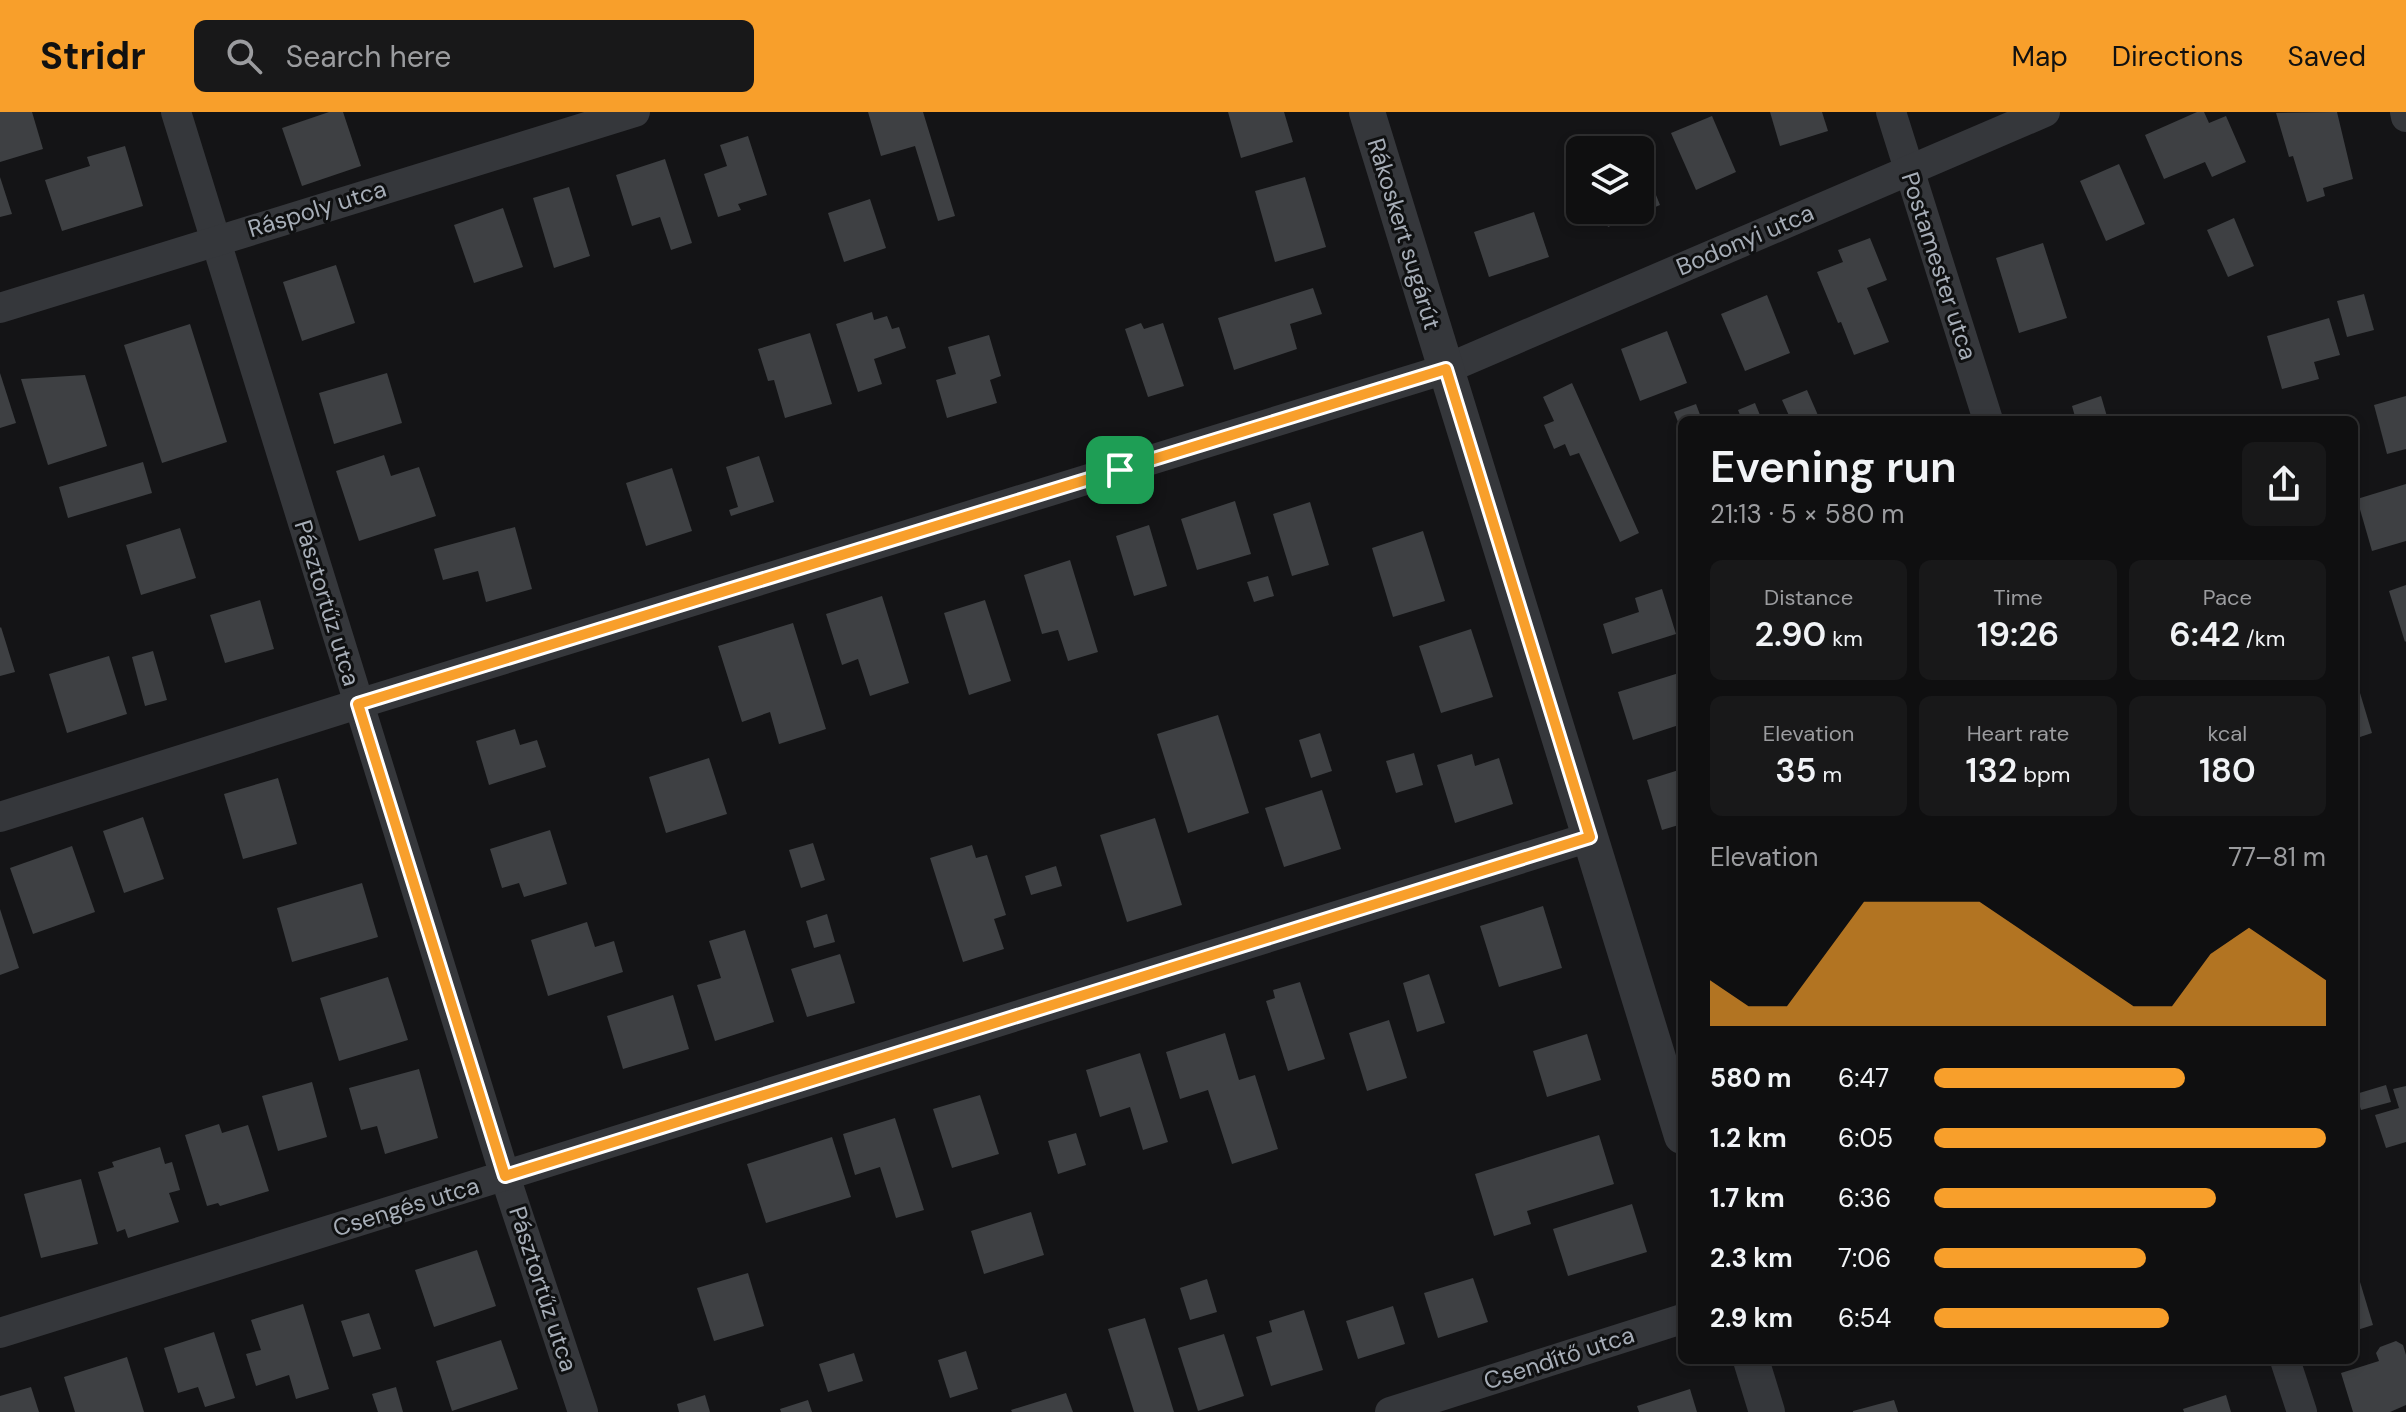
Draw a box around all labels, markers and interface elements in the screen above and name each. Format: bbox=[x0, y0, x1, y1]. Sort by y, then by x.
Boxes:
search box bbox=[194, 20, 754, 92]
text: Stridr bbox=[40, 31, 146, 81]
icon: search bbox=[222, 34, 266, 78]
text: Search here bbox=[286, 37, 451, 76]
text: Map bbox=[2011, 38, 2068, 75]
text: Directions bbox=[2112, 38, 2244, 75]
text: Saved bbox=[2288, 38, 2366, 75]
street label: Rákoskert sugárút bbox=[1361, 134, 1448, 333]
map controls bbox=[1566, 136, 1654, 224]
button: layers bbox=[1566, 136, 1654, 224]
street label: Postamester utca bbox=[1895, 168, 1984, 364]
street label: Ráspoly utca bbox=[244, 173, 390, 244]
street label: Bodonyi utca bbox=[1671, 197, 1818, 282]
pin bbox=[1086, 436, 1154, 504]
text: Evening run bbox=[1710, 438, 1957, 496]
button: share bbox=[2242, 442, 2326, 526]
icon: arrive bbox=[1098, 448, 1142, 492]
text: 21:13 · 5 × 580 m bbox=[1710, 497, 1904, 531]
street label: Pásztortűz utca bbox=[288, 516, 367, 690]
text: Distance bbox=[1764, 583, 1853, 612]
text: Time bbox=[1993, 583, 2043, 612]
text: Pace bbox=[2203, 583, 2252, 612]
text: 2.90 bbox=[1754, 612, 1826, 657]
text: 19:26 bbox=[1977, 612, 2059, 657]
text: 6:42 bbox=[2169, 612, 2240, 657]
text: km bbox=[1826, 624, 1863, 653]
text: /km bbox=[2240, 624, 2285, 653]
text: Elevation bbox=[1763, 719, 1855, 748]
text: Heart rate bbox=[1967, 719, 2069, 748]
text: kcal bbox=[2207, 719, 2247, 748]
text: 35 bbox=[1775, 748, 1817, 793]
text: 132 bbox=[1966, 748, 2017, 793]
text: 180 bbox=[2199, 748, 2256, 793]
text: m bbox=[1817, 760, 1842, 789]
text: bpm bbox=[2017, 760, 2070, 789]
text: Elevation bbox=[1710, 840, 1818, 874]
text: 77–81 m bbox=[2228, 840, 2326, 874]
text: 580 m bbox=[1710, 1061, 1792, 1095]
text: 6:47 bbox=[1838, 1061, 1889, 1095]
text: 1.2 km bbox=[1710, 1121, 1787, 1155]
text: 6:05 bbox=[1838, 1121, 1893, 1155]
street label: Csengés utca bbox=[329, 1170, 483, 1243]
text: 1.7 km bbox=[1710, 1181, 1785, 1215]
text: 6:36 bbox=[1838, 1181, 1891, 1215]
street label: Pásztortűz utca bbox=[502, 1202, 585, 1375]
text: 2.3 km bbox=[1710, 1241, 1793, 1275]
text: 7:06 bbox=[1838, 1241, 1891, 1275]
text: 2.9 km bbox=[1710, 1301, 1793, 1335]
text: 6:54 bbox=[1838, 1301, 1891, 1335]
street label: Csendítő utca bbox=[1480, 1319, 1638, 1396]

